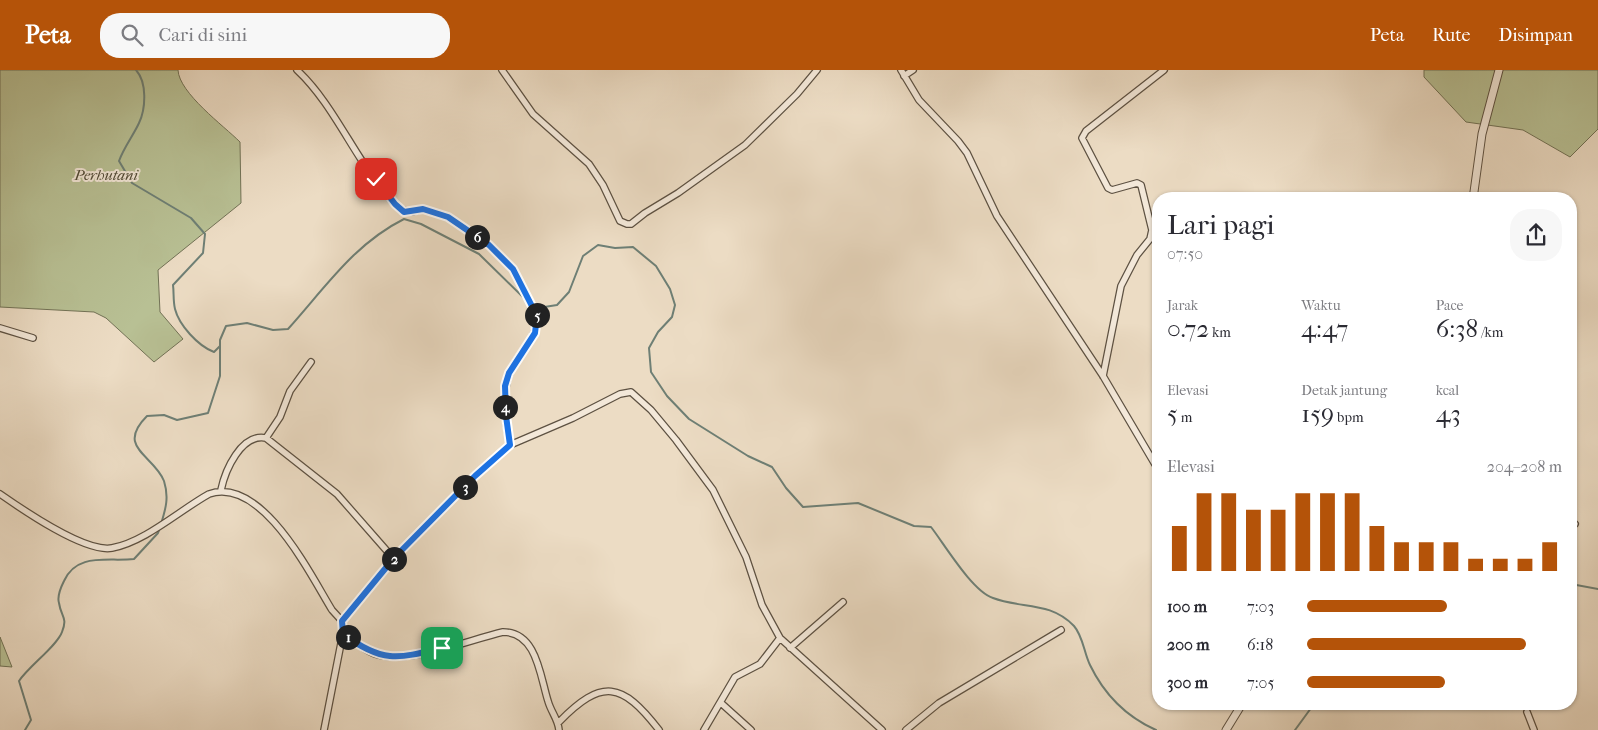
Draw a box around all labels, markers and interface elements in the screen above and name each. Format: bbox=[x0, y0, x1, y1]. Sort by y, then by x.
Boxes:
search box bbox=[100, 13, 450, 58]
text: Peta bbox=[25, 21, 70, 49]
icon: search bbox=[118, 21, 146, 49]
text: Cari di sini bbox=[158, 24, 247, 46]
text: Peta bbox=[1370, 25, 1404, 46]
text: Rute bbox=[1432, 25, 1470, 46]
text: Disimpan bbox=[1498, 25, 1573, 46]
pin bbox=[355, 158, 397, 200]
icon: check bbox=[362, 165, 390, 193]
park label: Perhutani bbox=[73, 166, 139, 184]
text: Lari pagi bbox=[1167, 208, 1275, 241]
button: share bbox=[1510, 209, 1562, 261]
pin: 6 bbox=[464, 224, 490, 250]
text: 6 bbox=[474, 229, 481, 246]
text: 07:50 bbox=[1167, 244, 1203, 263]
text: Jarak bbox=[1167, 297, 1198, 314]
text: Waktu bbox=[1301, 297, 1341, 314]
text: Pace bbox=[1436, 297, 1464, 314]
pin: 5 bbox=[524, 302, 550, 328]
text: 5 bbox=[534, 307, 541, 324]
text: 0.72 bbox=[1167, 314, 1209, 343]
text: 4:47 bbox=[1301, 314, 1348, 343]
text: 6:38 bbox=[1436, 314, 1478, 343]
text: km bbox=[1209, 324, 1231, 341]
text: /km bbox=[1478, 324, 1503, 341]
text: Elevasi bbox=[1167, 382, 1209, 399]
text: Detak jantung bbox=[1301, 382, 1387, 399]
text: kcal bbox=[1436, 382, 1459, 399]
pin: 4 bbox=[492, 394, 518, 420]
text: 4 bbox=[501, 399, 510, 416]
text: 5 bbox=[1167, 399, 1178, 428]
text: 159 bbox=[1301, 399, 1334, 428]
text: 43 bbox=[1436, 399, 1461, 428]
text: m bbox=[1178, 409, 1192, 426]
text: bpm bbox=[1334, 409, 1364, 426]
text: Elevasi bbox=[1167, 457, 1215, 476]
text: 204–208 m bbox=[1487, 457, 1562, 476]
pin: 3 bbox=[452, 474, 478, 500]
text: 3 bbox=[463, 479, 468, 496]
pin: 2 bbox=[382, 546, 406, 572]
text: 2 bbox=[391, 551, 398, 568]
text: 100 m bbox=[1167, 597, 1207, 616]
text: 7:03 bbox=[1247, 597, 1274, 616]
pin: 1 bbox=[336, 624, 360, 650]
pin bbox=[421, 627, 463, 669]
text: 1 bbox=[346, 629, 351, 646]
icon: arrive bbox=[428, 634, 456, 662]
text: 200 m bbox=[1167, 635, 1210, 654]
text: 6:18 bbox=[1247, 635, 1273, 654]
text: 300 m bbox=[1167, 673, 1208, 692]
text: 7:05 bbox=[1247, 673, 1274, 692]

